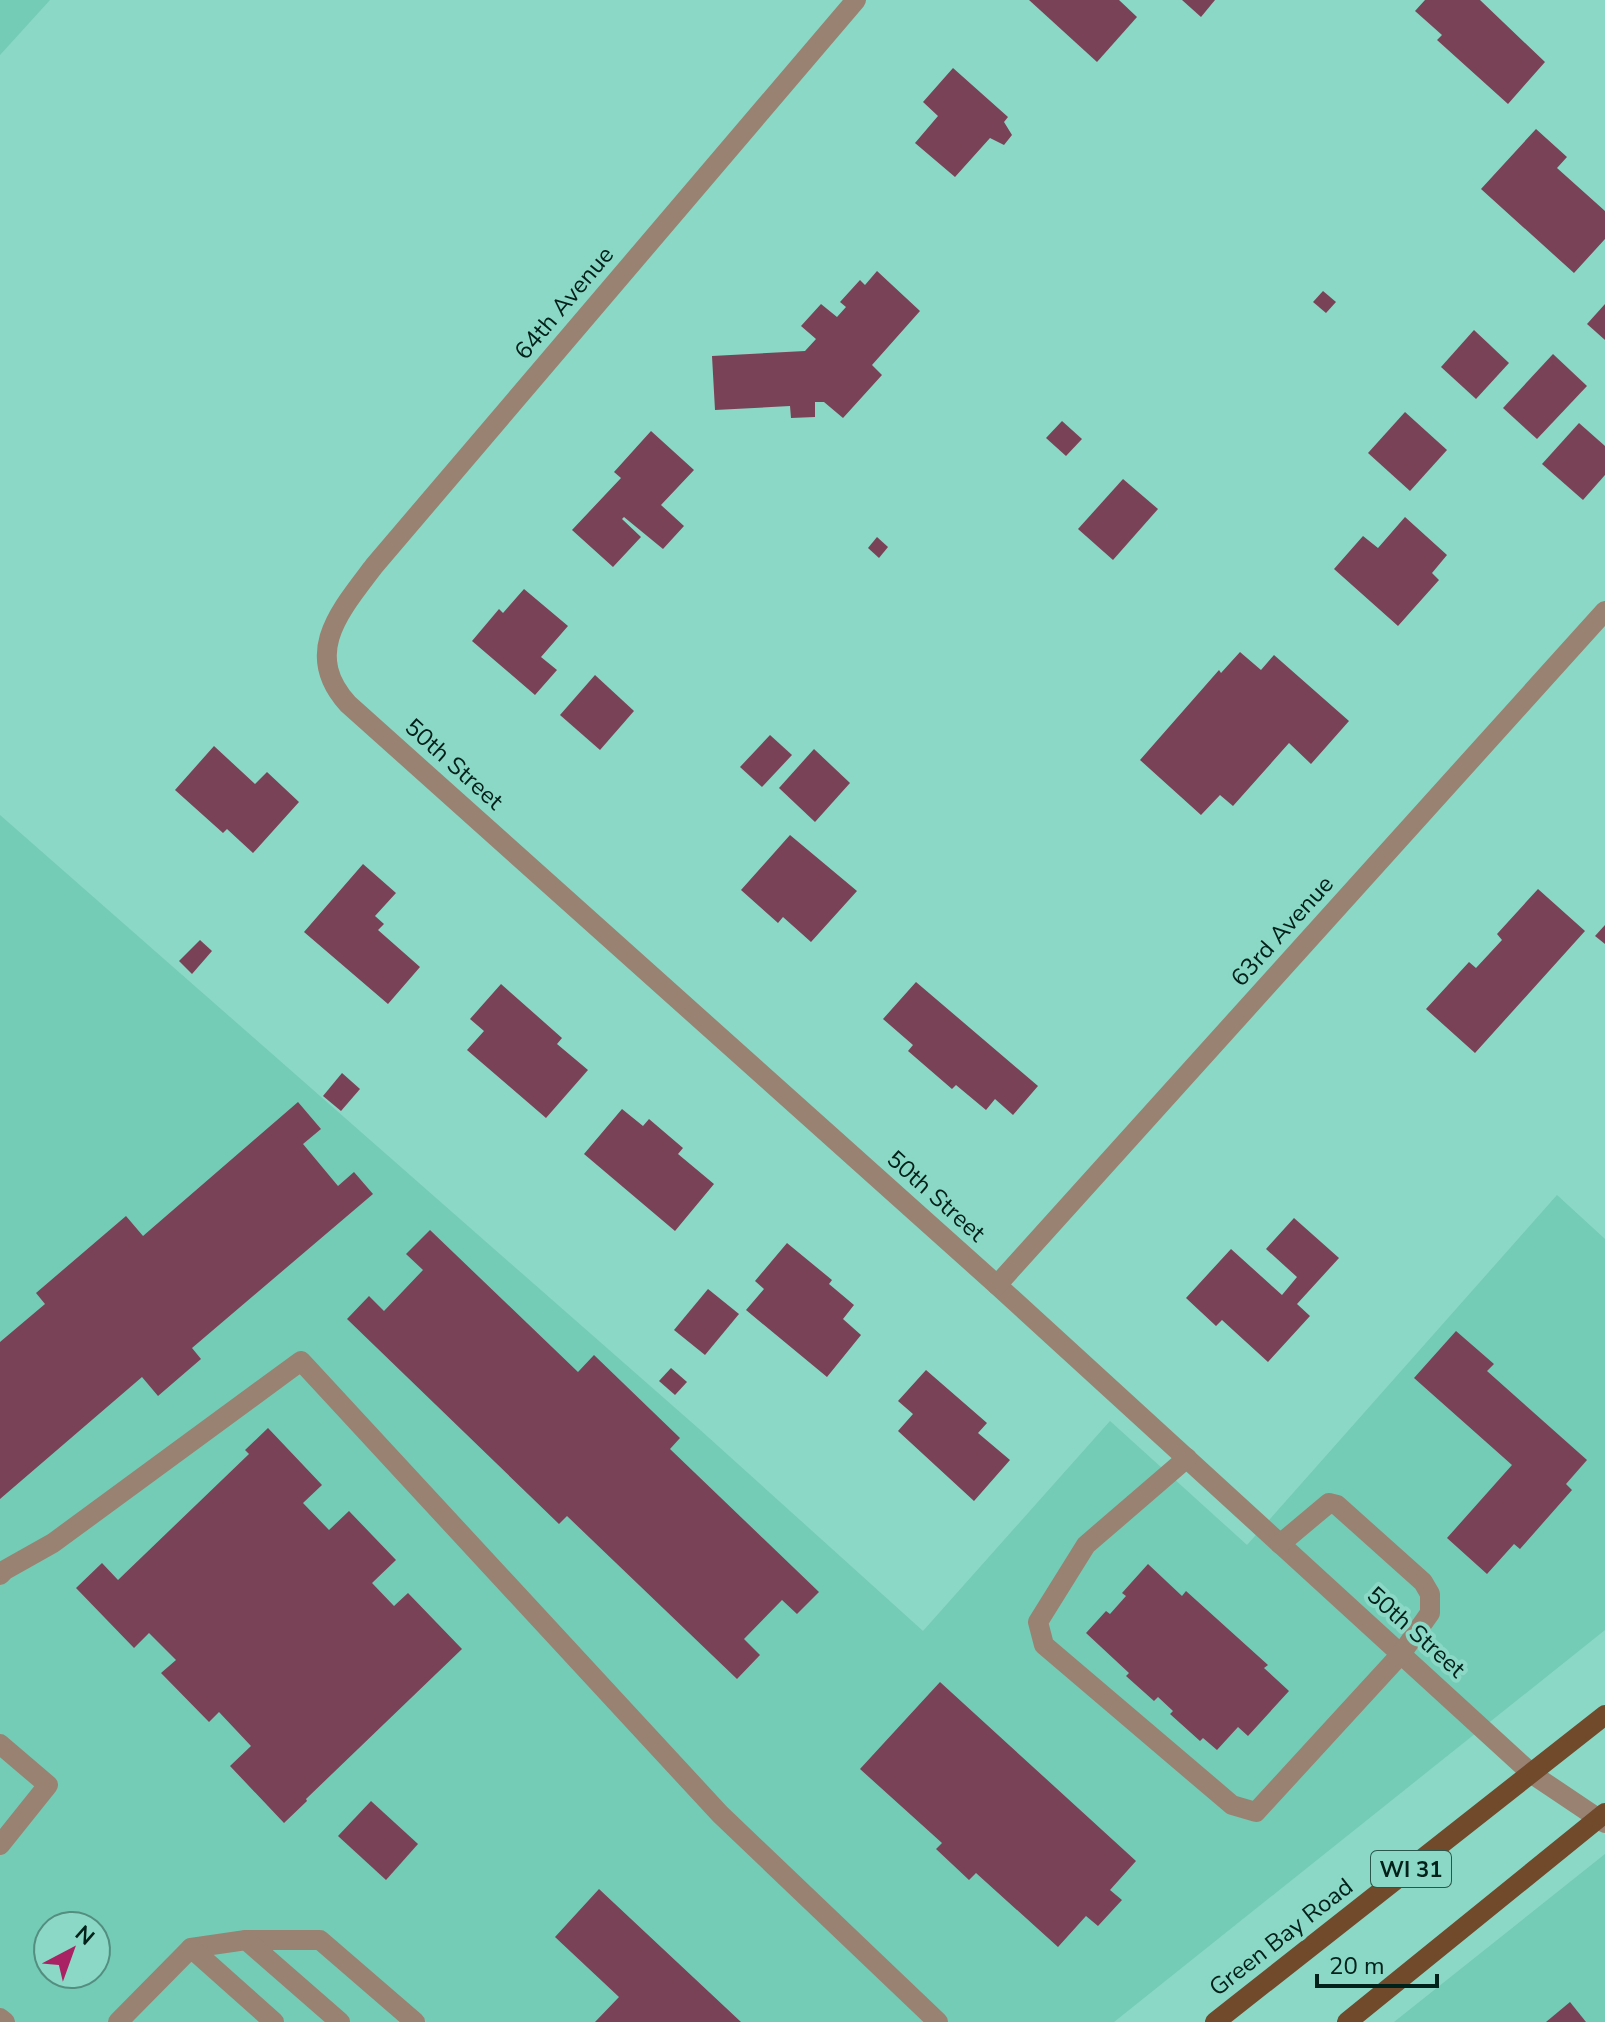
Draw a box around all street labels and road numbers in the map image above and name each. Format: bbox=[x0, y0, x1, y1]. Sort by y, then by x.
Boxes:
street label: 64th Avenue bbox=[507, 240, 621, 366]
street label: 50th Street bbox=[398, 711, 511, 817]
street label: 63rd Avenue bbox=[1224, 869, 1340, 993]
street label: 50th Street bbox=[880, 1143, 993, 1249]
street label: 50th Street bbox=[1360, 1579, 1473, 1685]
road number: WI 31 bbox=[1371, 1851, 1451, 1887]
street label: Green Bay Road bbox=[1202, 1871, 1360, 2003]

